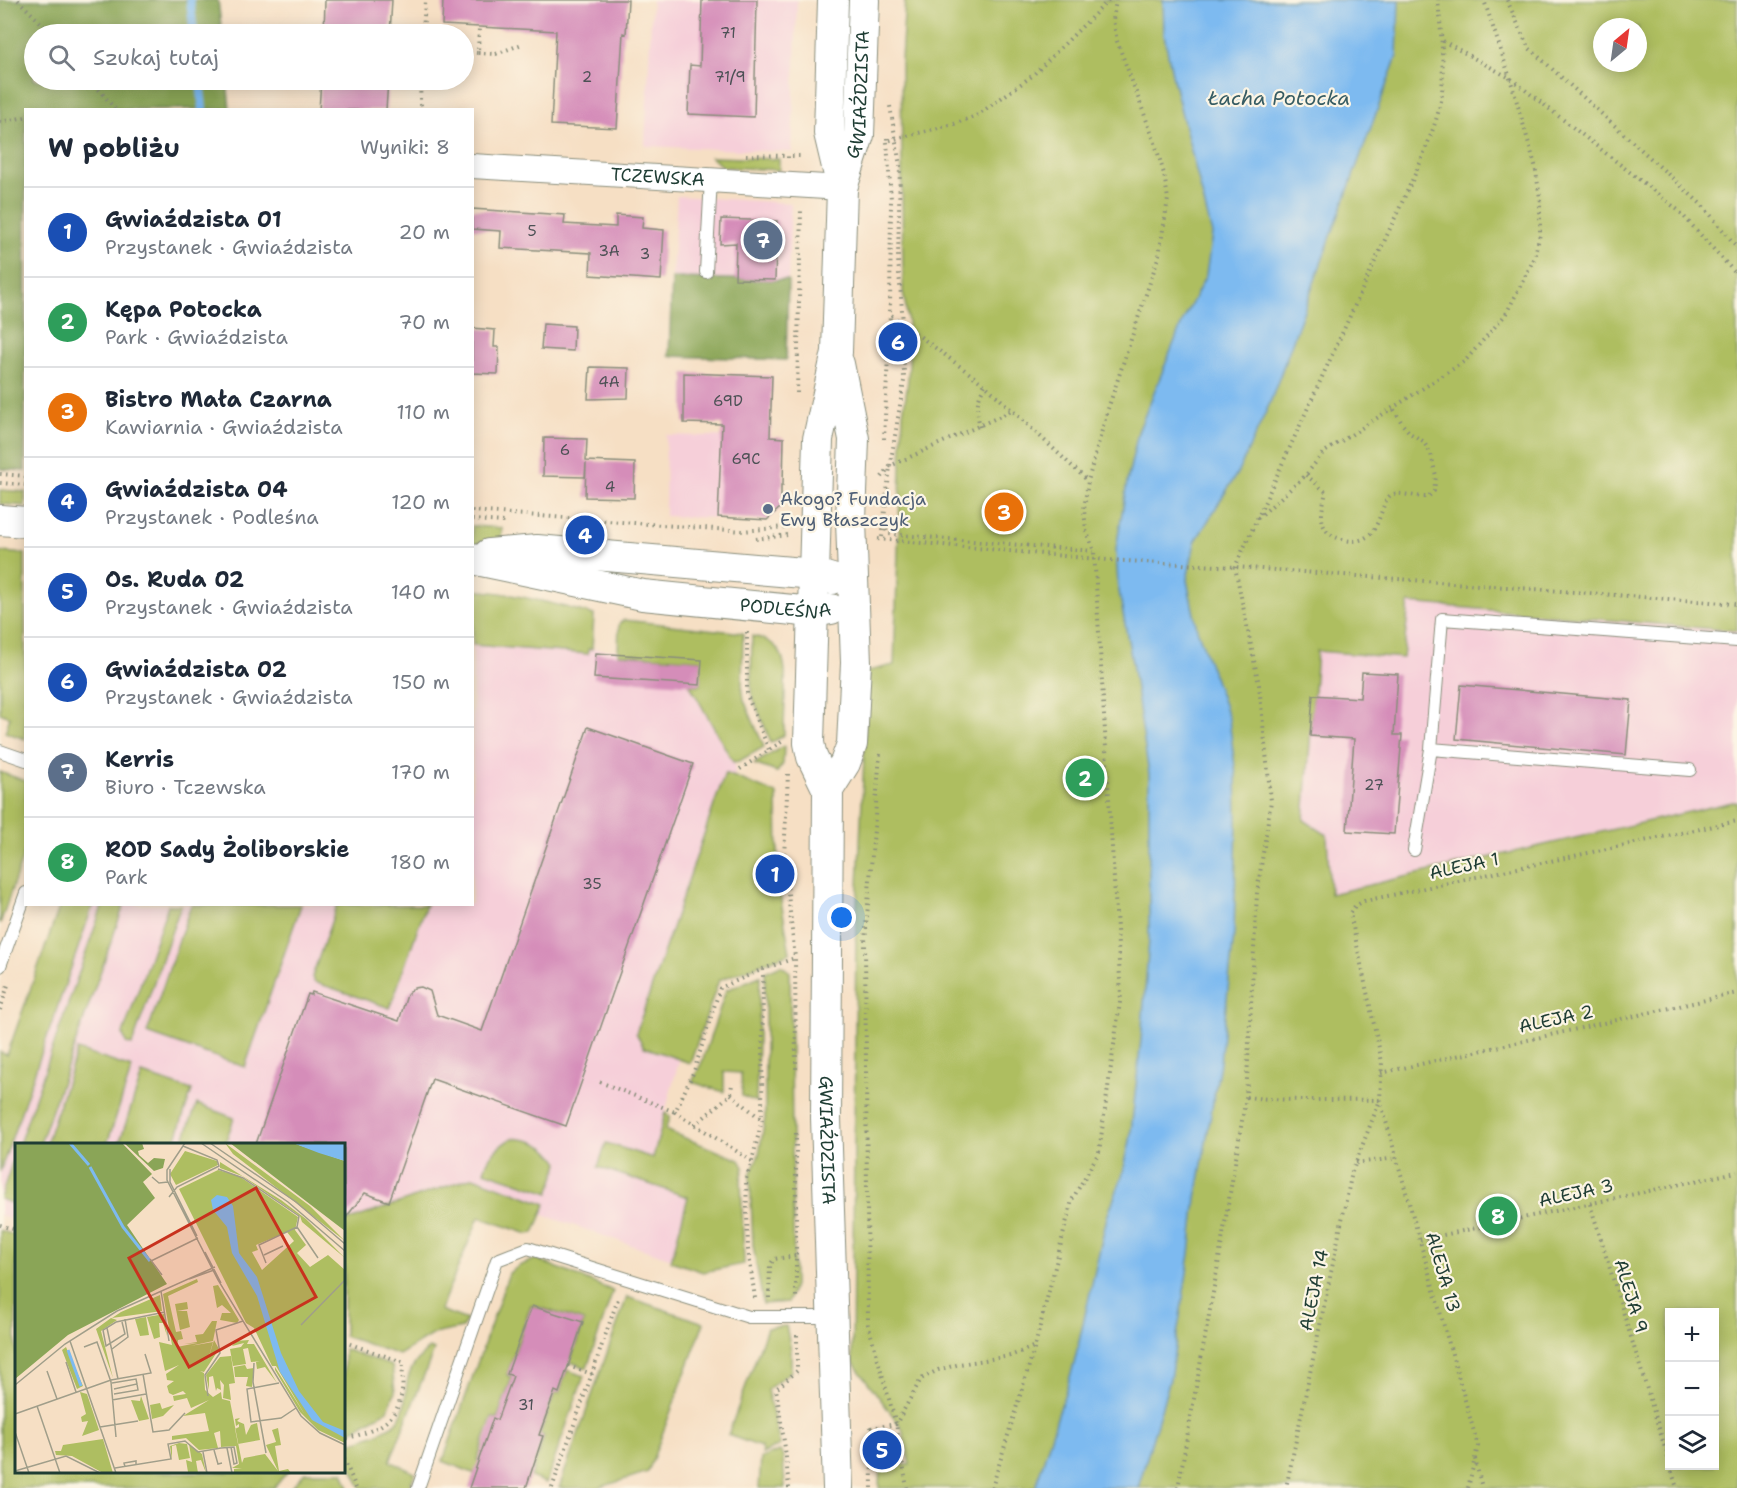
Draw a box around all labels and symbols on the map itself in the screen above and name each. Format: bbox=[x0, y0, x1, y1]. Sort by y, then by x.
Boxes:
north arrow bbox=[1593, 18, 1647, 72]
house number: 71 bbox=[720, 23, 736, 43]
street label: GWIAŹDZISTA bbox=[840, 30, 875, 162]
house number: 2 bbox=[582, 67, 592, 87]
house number: 71/9 bbox=[714, 67, 746, 87]
water label: Łacha Potocka bbox=[1207, 85, 1350, 111]
street label: TCZEWSKA bbox=[610, 162, 705, 192]
pin: 7 bbox=[744, 218, 783, 262]
house number: 5 bbox=[527, 221, 537, 241]
house number: 3A bbox=[598, 241, 620, 261]
house number: 3 bbox=[640, 244, 650, 264]
pin: 6 bbox=[878, 320, 918, 364]
house number: 4A bbox=[598, 372, 620, 392]
house number: 69D bbox=[713, 391, 743, 411]
house number: 6 bbox=[560, 440, 570, 460]
house number: 69C bbox=[731, 449, 761, 469]
house number: 4 bbox=[605, 477, 615, 497]
place label: Akogo? Fundacja Ewy Błaszczyk bbox=[780, 487, 926, 532]
pin: 3 bbox=[984, 490, 1024, 534]
marker: Akogo? Fundacja Ewy Błaszczyk bbox=[761, 502, 775, 516]
pin: 4 bbox=[566, 512, 604, 558]
street label: PODLEŚNA bbox=[739, 593, 833, 624]
pin: 2 bbox=[1066, 756, 1104, 800]
house number: 27 bbox=[1364, 775, 1384, 795]
street label: ALEJA 1 bbox=[1427, 847, 1501, 885]
pin: 1 bbox=[756, 852, 794, 896]
house number: 35 bbox=[582, 874, 602, 894]
your location bbox=[827, 903, 856, 932]
street label: ALEJA 2 bbox=[1516, 999, 1596, 1039]
street label: GWIAŹDZISTA bbox=[814, 1076, 841, 1205]
inset map bbox=[15, 1143, 345, 1473]
street label: ALEJA 3 bbox=[1536, 1173, 1616, 1213]
pin: 8 bbox=[1478, 1194, 1518, 1238]
street label: ALEJA 13 bbox=[1420, 1229, 1466, 1315]
street label: ALEJA 14 bbox=[1294, 1247, 1334, 1333]
street label: ALEJA 9 bbox=[1608, 1256, 1654, 1336]
house number: 31 bbox=[518, 1395, 534, 1415]
pin: 5 bbox=[862, 1428, 902, 1472]

